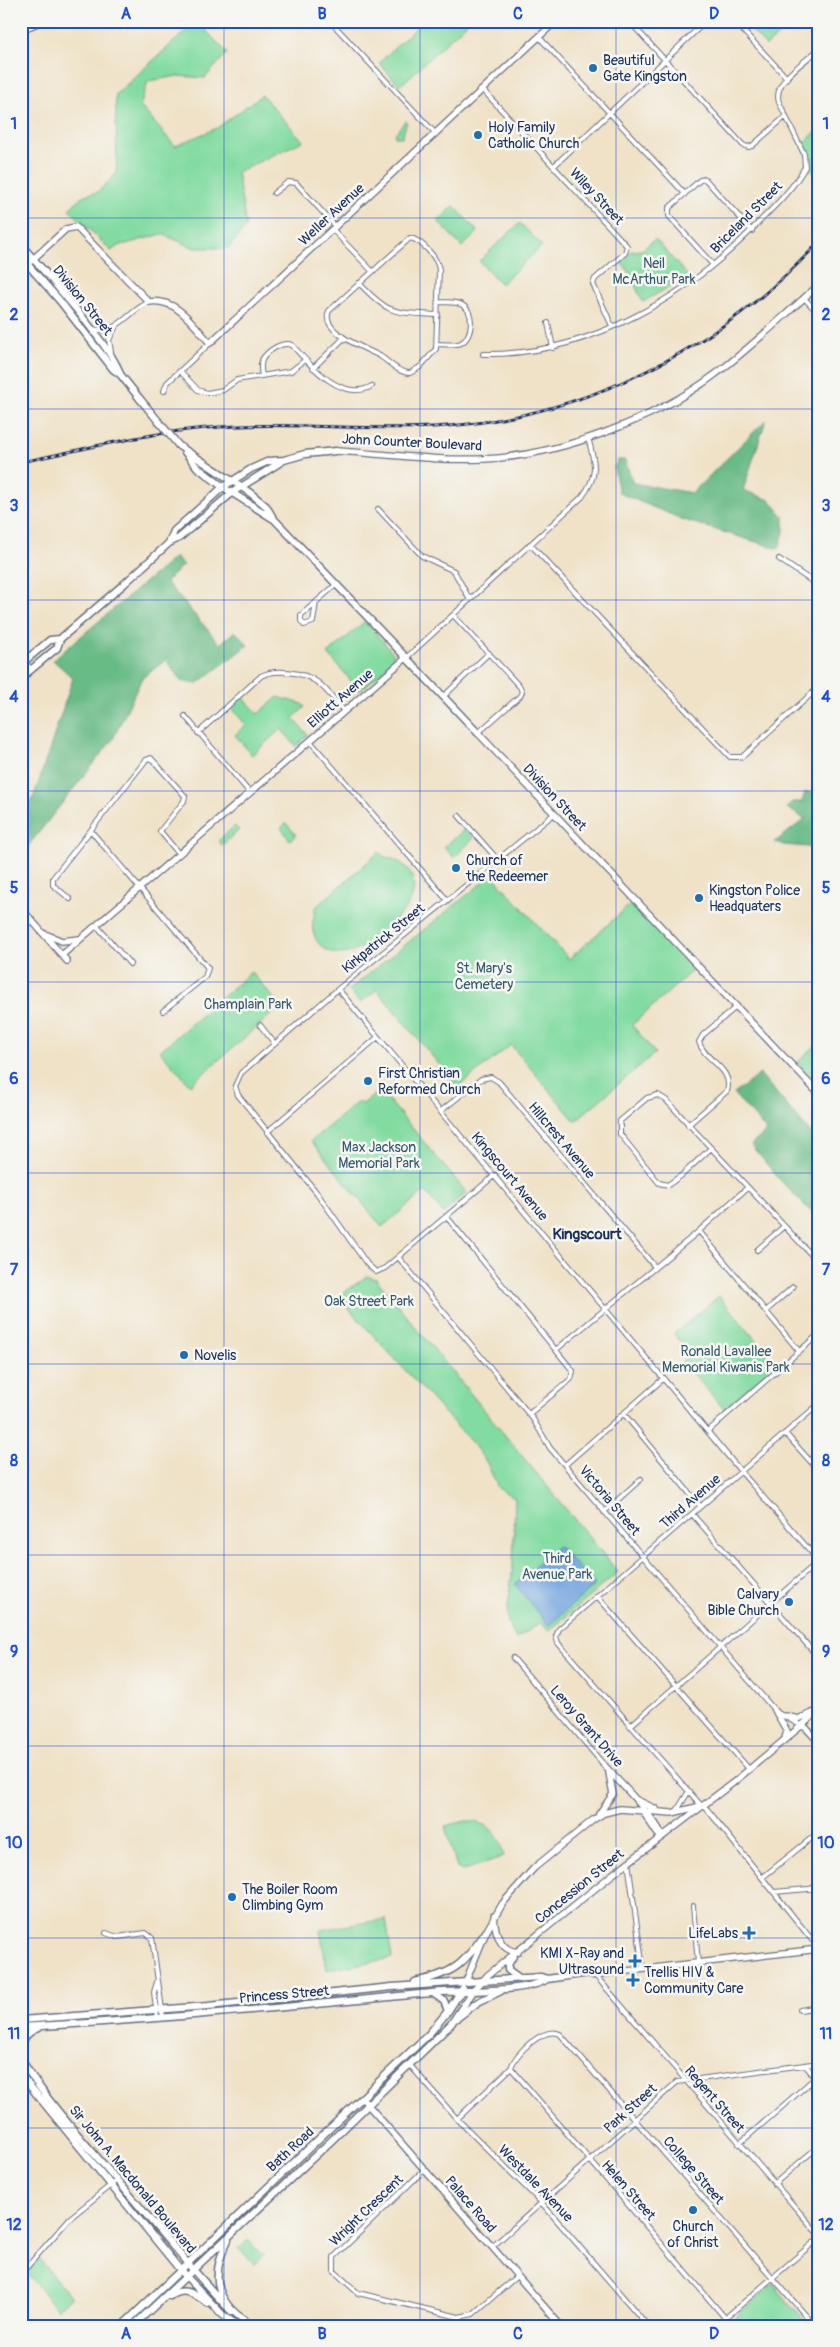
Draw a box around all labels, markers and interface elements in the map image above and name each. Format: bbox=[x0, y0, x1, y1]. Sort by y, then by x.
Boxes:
text: A bbox=[121, 4, 132, 24]
text: B bbox=[317, 4, 327, 24]
text: C bbox=[513, 4, 523, 24]
text: D bbox=[709, 4, 719, 24]
place label: Beautiful Gate Kingston bbox=[603, 52, 687, 85]
marker: Beautiful Gate Kingston bbox=[587, 62, 599, 74]
text: 1 bbox=[11, 114, 17, 134]
text: 1 bbox=[823, 114, 829, 134]
place label: Holy Family Catholic Church bbox=[488, 119, 579, 152]
marker: Holy Family Catholic Church bbox=[472, 129, 484, 141]
street label: Wiley Street bbox=[566, 164, 628, 229]
street label: Briceland Street bbox=[707, 178, 786, 257]
street label: Weller Avenue bbox=[295, 180, 368, 249]
park label: Neil McArthur Park bbox=[612, 255, 696, 288]
street label: Division Street bbox=[49, 262, 116, 339]
text: 2 bbox=[10, 305, 19, 325]
text: 2 bbox=[822, 305, 831, 325]
street label: John Counter Boulevard bbox=[341, 430, 483, 455]
text: 3 bbox=[10, 496, 19, 516]
text: 3 bbox=[822, 496, 831, 516]
street label: Elliott Avenue bbox=[304, 665, 377, 731]
text: 4 bbox=[9, 687, 19, 707]
text: 4 bbox=[821, 687, 831, 707]
street label: Division Street bbox=[519, 760, 590, 835]
place label: Church of the Redeemer bbox=[465, 852, 548, 885]
marker: Church of the Redeemer bbox=[450, 862, 462, 874]
text: 5 bbox=[10, 878, 19, 898]
text: 5 bbox=[822, 878, 831, 898]
place label: Kingston Police Headquaters bbox=[709, 882, 800, 915]
marker: Kingston Police Headquaters bbox=[693, 892, 705, 904]
street label: Kirkpatrick Street bbox=[339, 900, 428, 977]
park label: St. Mary's Cemetery bbox=[455, 960, 513, 993]
park label: Champlain Park bbox=[204, 996, 292, 1013]
place label: First Christian Reformed Church bbox=[378, 1065, 481, 1098]
text: 6 bbox=[9, 1069, 19, 1089]
text: 6 bbox=[821, 1069, 831, 1089]
marker: First Christian Reformed Church bbox=[362, 1075, 374, 1087]
street label: Hillcrest Avenue bbox=[525, 1099, 599, 1182]
street label: Kingscourt Avenue bbox=[468, 1129, 552, 1224]
park label: Max Jackson Memorial Park bbox=[338, 1139, 420, 1172]
district label: Kingscourt bbox=[553, 1225, 622, 1244]
text: 7 bbox=[10, 1260, 19, 1280]
text: 7 bbox=[822, 1260, 831, 1280]
park label: Oak Street Park bbox=[324, 1293, 414, 1310]
park label: Ronald Lavallee Memorial Kiwanis Park bbox=[662, 1343, 790, 1376]
place label: Novelis bbox=[194, 1347, 237, 1364]
marker: Novelis bbox=[178, 1349, 190, 1361]
text: 8 bbox=[10, 1451, 18, 1471]
text: 8 bbox=[822, 1451, 830, 1471]
street label: Victoria Street bbox=[575, 1462, 644, 1539]
street label: Third Avenue bbox=[657, 1470, 724, 1532]
park label: Third Avenue Park bbox=[522, 1550, 592, 1583]
place label: Calvary Bible Church bbox=[708, 1586, 779, 1619]
marker: Calvary Bible Church bbox=[783, 1596, 795, 1608]
text: 9 bbox=[10, 1642, 18, 1662]
text: 9 bbox=[822, 1642, 830, 1662]
street label: Leroy Grant Drive bbox=[546, 1682, 627, 1771]
text: 10 bbox=[5, 1833, 23, 1853]
text: 10 bbox=[817, 1833, 835, 1853]
street label: Concession Street bbox=[532, 1845, 627, 1927]
place label: The Boiler Room Climbing Gym bbox=[242, 1881, 338, 1914]
marker: The Boiler Room Climbing Gym bbox=[226, 1891, 238, 1903]
place label: LifeLabs bbox=[688, 1925, 739, 1942]
marker: LifeLabs bbox=[742, 1926, 756, 1940]
place label: KMI X-Ray and Ultrasound bbox=[540, 1945, 624, 1978]
marker: KMI X-Ray and Ultrasound bbox=[628, 1954, 642, 1968]
place label: Trellis HIV & Community Care bbox=[644, 1964, 744, 1997]
marker: Trellis HIV & Community Care bbox=[626, 1973, 640, 1987]
street label: Princess Street bbox=[238, 1982, 330, 2007]
text: 11 bbox=[8, 2024, 20, 2044]
text: 11 bbox=[820, 2024, 832, 2044]
street label: Regent Street bbox=[681, 2062, 749, 2137]
street label: Park Street bbox=[600, 2080, 661, 2137]
street label: Sir John A. Macdonald Boulevard bbox=[66, 2102, 200, 2257]
street label: Bath Road bbox=[263, 2123, 318, 2175]
street label: College Street bbox=[659, 2133, 728, 2208]
street label: Westdale Avenue bbox=[495, 2141, 577, 2225]
street label: Helen Street bbox=[598, 2157, 660, 2224]
street label: Wright Crescent bbox=[326, 2171, 407, 2250]
street label: Palace Road bbox=[441, 2172, 500, 2236]
marker: Church of Christ bbox=[687, 2204, 699, 2216]
text: 12 bbox=[6, 2215, 22, 2235]
text: 12 bbox=[818, 2215, 834, 2235]
place label: Church of Christ bbox=[668, 2218, 719, 2251]
text: A bbox=[121, 2324, 132, 2344]
text: B bbox=[317, 2324, 327, 2344]
text: C bbox=[513, 2324, 523, 2344]
text: D bbox=[709, 2324, 719, 2344]

